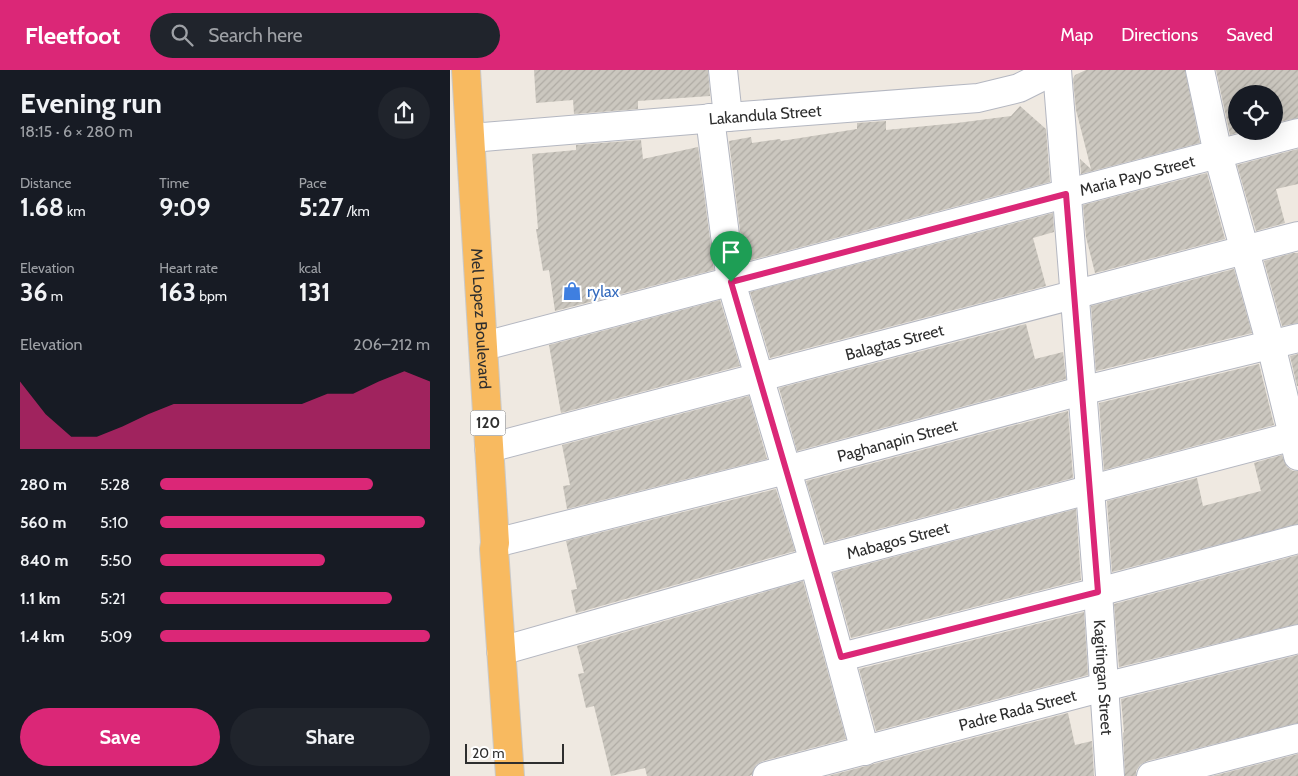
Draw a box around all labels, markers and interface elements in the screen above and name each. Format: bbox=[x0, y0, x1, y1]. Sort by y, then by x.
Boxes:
search box bbox=[150, 13, 500, 58]
text: Fleetfoot bbox=[25, 21, 120, 50]
icon: search bbox=[168, 21, 196, 49]
text: Search here bbox=[208, 24, 303, 47]
text: Map bbox=[1060, 24, 1093, 46]
text: Directions bbox=[1121, 24, 1198, 46]
text: Saved bbox=[1226, 24, 1273, 46]
map controls bbox=[1228, 85, 1283, 140]
button: locate bbox=[1228, 85, 1283, 140]
text: Evening run bbox=[20, 86, 162, 120]
button: share bbox=[378, 87, 430, 139]
street label: Lakandula Street bbox=[708, 100, 823, 128]
text: 18:15 · 6 × 280 m bbox=[20, 122, 133, 141]
street label: Maria Payo Street bbox=[1077, 151, 1197, 199]
text: Distance bbox=[20, 174, 72, 192]
text: Time bbox=[159, 174, 189, 192]
text: Pace bbox=[299, 174, 327, 192]
text: 1.68 bbox=[20, 192, 64, 222]
text: 9:09 bbox=[159, 192, 211, 222]
text: 5:27 bbox=[299, 192, 344, 222]
text: km bbox=[64, 202, 86, 220]
text: /km bbox=[344, 202, 370, 220]
pin bbox=[710, 231, 752, 282]
icon: arrive bbox=[717, 238, 745, 266]
street label: Mel Lopez Boulevard bbox=[467, 247, 495, 390]
text: Elevation bbox=[20, 259, 75, 277]
text: Heart rate bbox=[159, 259, 218, 277]
text: kcal bbox=[299, 259, 321, 277]
text: 36 bbox=[20, 277, 48, 307]
text: 163 bbox=[159, 277, 196, 307]
text: 131 bbox=[299, 277, 331, 307]
shop icon: rylax bbox=[561, 280, 583, 302]
place label: rylax bbox=[587, 282, 620, 301]
text: m bbox=[48, 287, 63, 305]
text: bpm bbox=[196, 287, 227, 305]
street label: Balagtas Street bbox=[843, 320, 946, 364]
text: Elevation bbox=[20, 335, 83, 354]
text: 206–212 m bbox=[353, 335, 430, 354]
road number: 120 bbox=[470, 410, 506, 436]
street label: Paghanapin Street bbox=[835, 415, 960, 465]
text: 280 m bbox=[20, 475, 67, 494]
text: 5:28 bbox=[100, 475, 130, 494]
text: 560 m bbox=[20, 513, 66, 532]
text: 5:10 bbox=[100, 513, 128, 532]
street label: Mabagos Street bbox=[844, 517, 952, 563]
text: 840 m bbox=[20, 551, 68, 570]
text: 5:50 bbox=[100, 551, 132, 570]
text: 1.1 km bbox=[20, 589, 60, 608]
text: 5:21 bbox=[100, 589, 126, 608]
street label: Kagitingan Street bbox=[1090, 619, 1117, 736]
text: 1.4 km bbox=[20, 627, 65, 646]
text: 5:09 bbox=[100, 627, 132, 646]
street label: Padre Rada Street bbox=[957, 685, 1079, 734]
button: Save bbox=[20, 708, 220, 766]
button: Share bbox=[230, 708, 430, 766]
scale bar bbox=[465, 741, 564, 764]
text: 20 m bbox=[472, 744, 505, 762]

